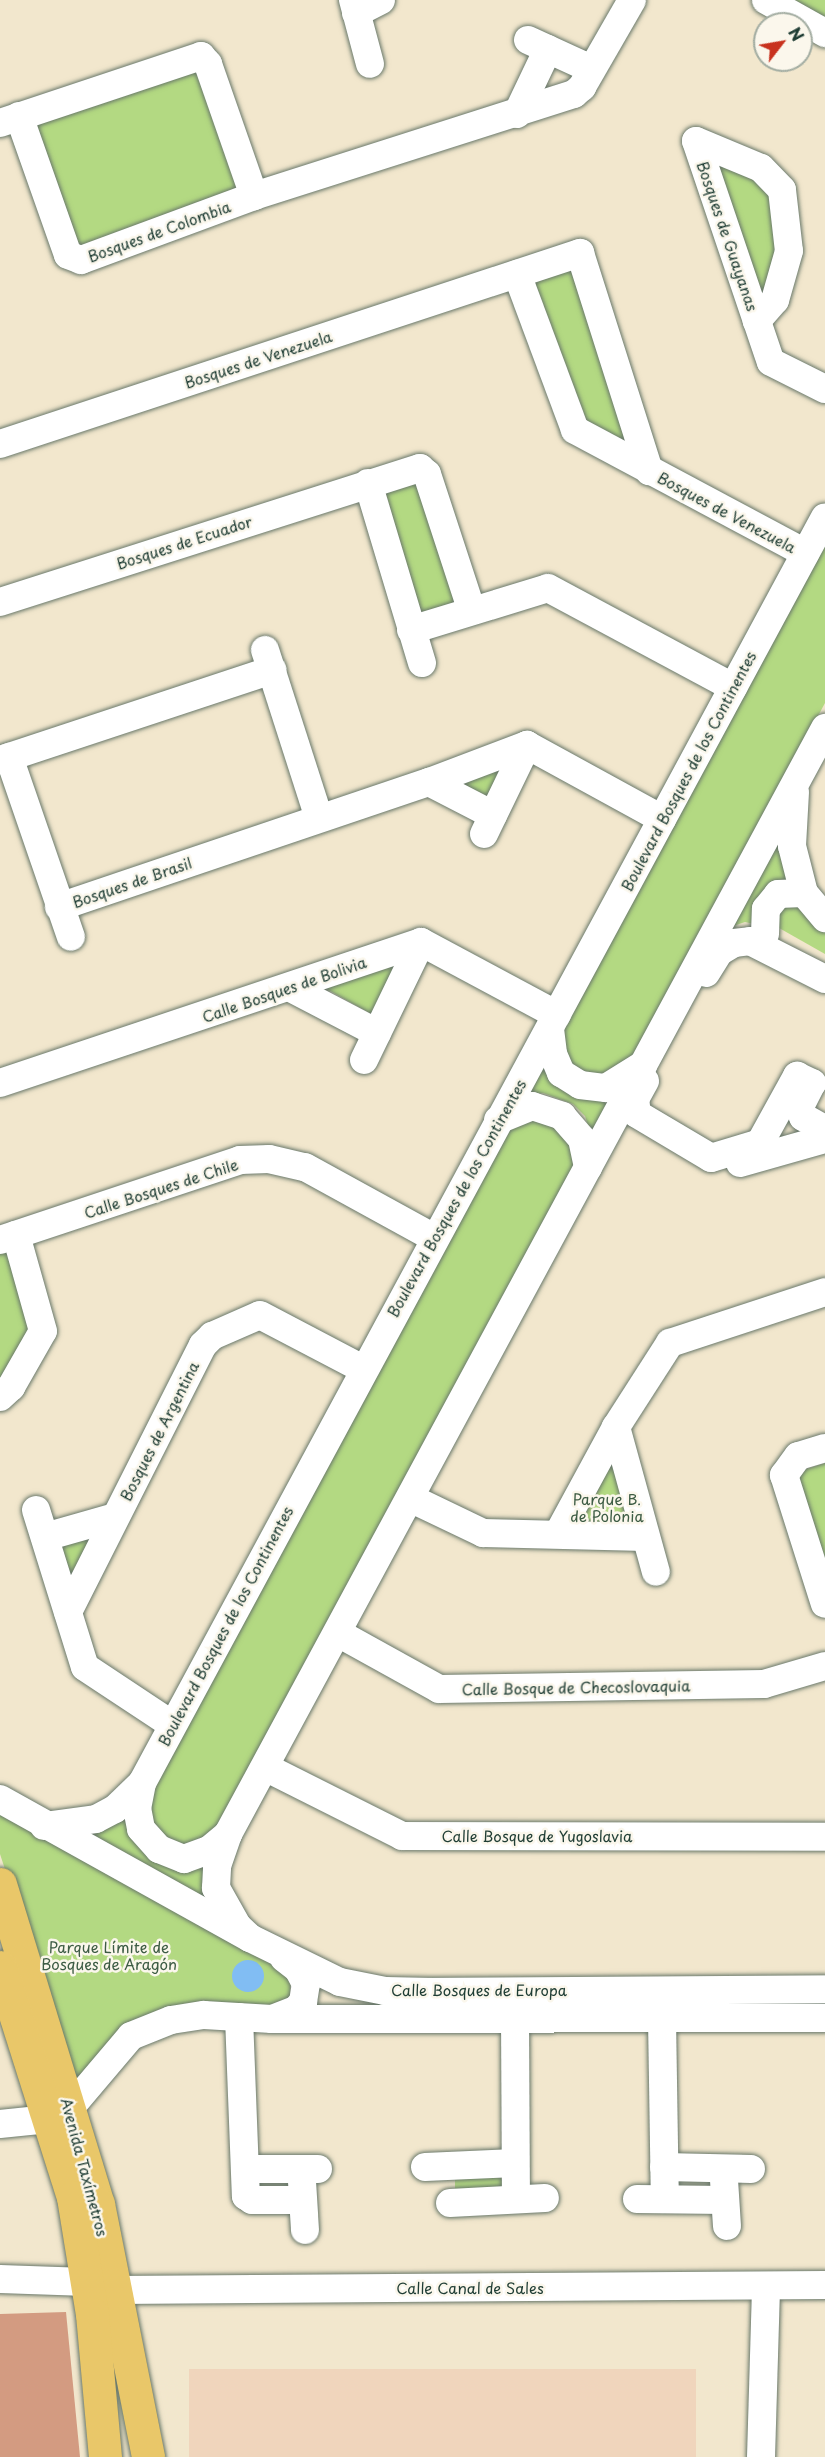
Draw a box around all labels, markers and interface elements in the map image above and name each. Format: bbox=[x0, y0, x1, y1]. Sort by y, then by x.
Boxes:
north arrow bbox=[753, 12, 813, 72]
text: N bbox=[783, 22, 810, 45]
street label: Bosques de Guayanas bbox=[694, 158, 762, 314]
street label: Bosques de Colombia bbox=[84, 196, 234, 266]
street label: Bosques de Venezuela bbox=[181, 326, 335, 392]
street label: Bosques de Venezuela bbox=[654, 467, 800, 557]
street label: Bosques de Ecuador bbox=[113, 511, 255, 573]
street label: Boulevard Bosques de los Continentes bbox=[616, 647, 760, 895]
street label: Bosques de Brasil bbox=[69, 853, 195, 911]
street label: Calle Bosques de Bolivia bbox=[199, 952, 369, 1026]
street label: Boulevard Bosques de los Continentes bbox=[382, 1075, 530, 1321]
street label: Calle Bosques de Chile bbox=[81, 1154, 241, 1222]
street label: Bosques de Argentina bbox=[116, 1358, 202, 1504]
park label: Parque B. de Polonia bbox=[570, 1489, 644, 1524]
street label: Boulevard Bosques de los Continentes bbox=[153, 1502, 297, 1750]
street label: Calle Bosque de Checoslovaquia bbox=[461, 1676, 691, 1698]
street label: Calle Bosque de Yugoslavia bbox=[441, 1827, 633, 1845]
park label: Parque Límite de Bosques de Aragón bbox=[40, 1937, 178, 1972]
street label: Calle Bosques de Europa bbox=[391, 1981, 567, 1999]
street label: Avenida Taxímetros bbox=[58, 2096, 112, 2238]
street label: Calle Canal de Sales bbox=[396, 2279, 544, 2297]

